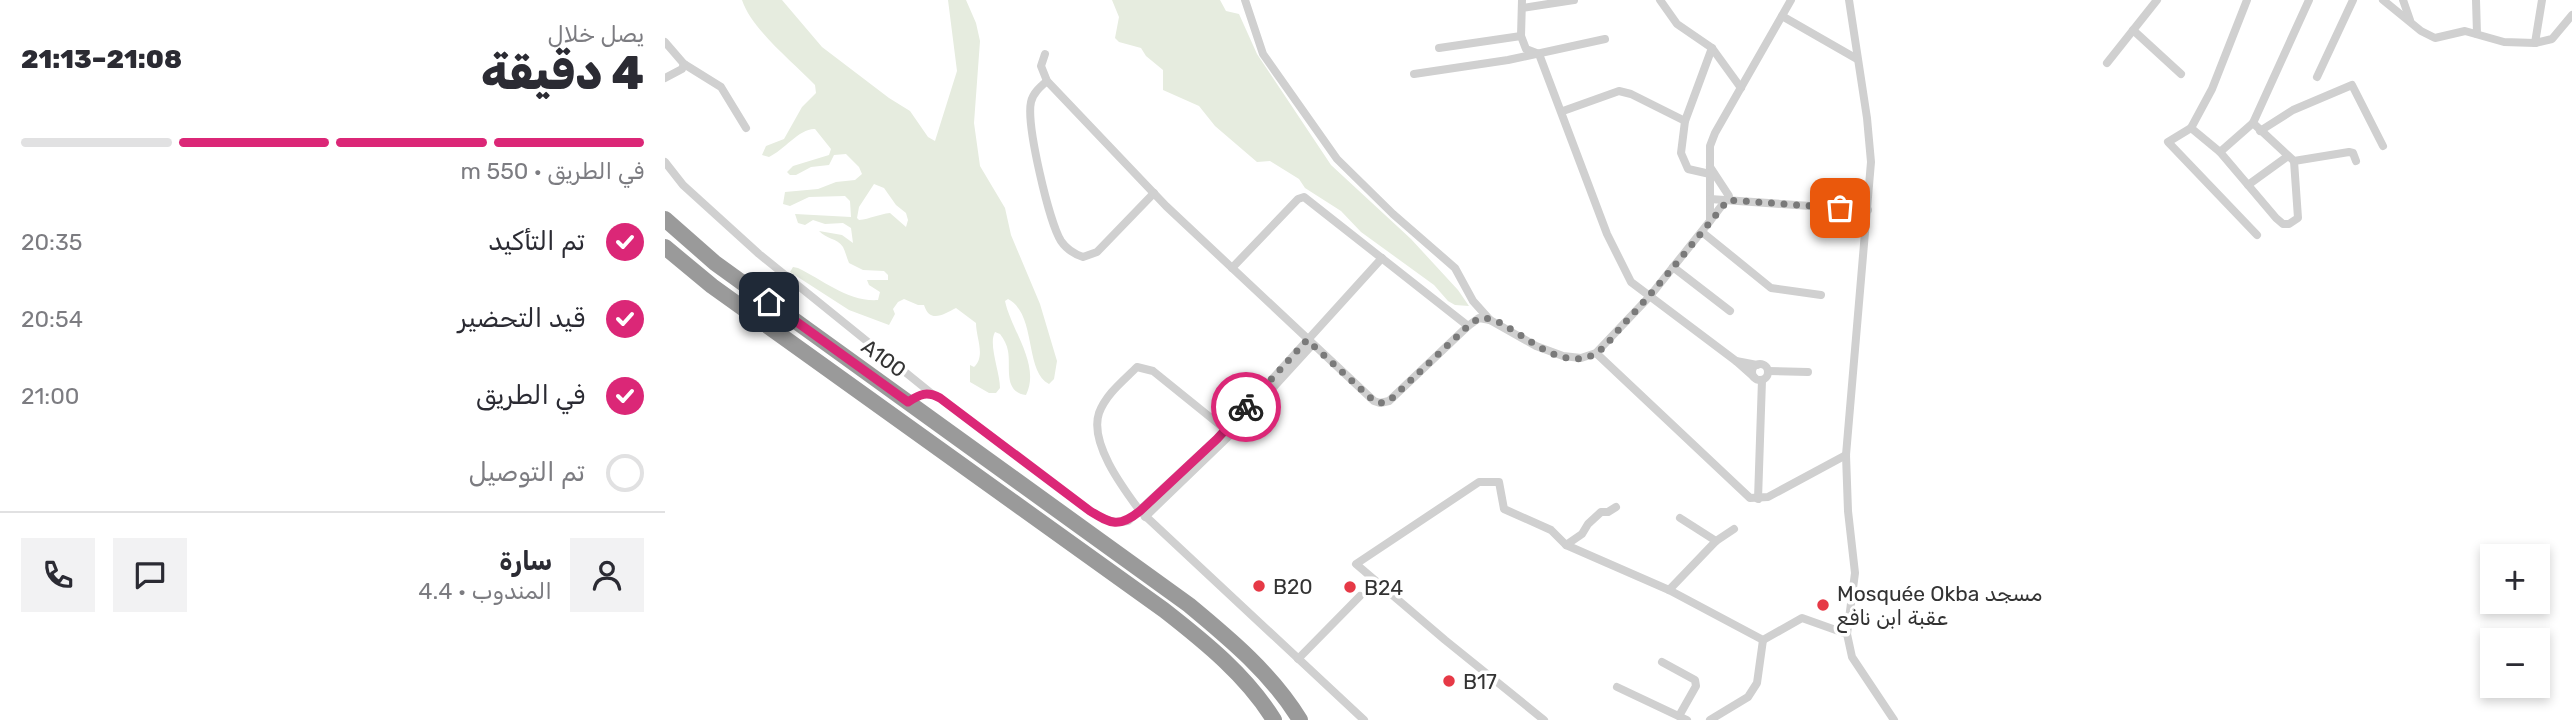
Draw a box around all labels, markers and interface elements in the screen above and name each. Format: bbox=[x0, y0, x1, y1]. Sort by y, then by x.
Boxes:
text: يصل خلال bbox=[548, 20, 644, 48]
text: 21:08–21:13 bbox=[21, 44, 182, 75]
text: 4 دقيقة bbox=[481, 46, 644, 101]
text: في الطريق · 550 m bbox=[460, 157, 644, 185]
pin bbox=[1810, 178, 1870, 238]
icon: bag bbox=[1821, 189, 1859, 227]
icon: check bbox=[606, 223, 644, 261]
text: تم التأكيد bbox=[488, 226, 585, 257]
text: 20:35 bbox=[21, 228, 82, 256]
pin bbox=[739, 272, 799, 332]
icon: home bbox=[750, 283, 788, 321]
icon: check bbox=[606, 300, 644, 338]
text: قيد التحضير bbox=[458, 303, 585, 334]
text: 20:54 bbox=[21, 305, 83, 333]
street label: A100 bbox=[857, 334, 911, 382]
courier bbox=[1211, 372, 1281, 442]
icon: check bbox=[606, 377, 644, 415]
text: في الطريق bbox=[476, 380, 585, 411]
text: 21:00 bbox=[21, 382, 79, 410]
icon: bike bbox=[1227, 388, 1265, 426]
text: تم التوصيل bbox=[468, 457, 585, 488]
button: phone bbox=[21, 538, 95, 612]
button: chat bbox=[113, 538, 187, 612]
button: person bbox=[570, 538, 644, 612]
map controls bbox=[2480, 544, 2550, 698]
button: + bbox=[2480, 544, 2550, 614]
text: سارة bbox=[499, 546, 552, 577]
place label: B20 bbox=[1273, 574, 1313, 599]
place label: B24 bbox=[1364, 575, 1403, 600]
text: المندوب · 4.4 bbox=[418, 577, 552, 605]
marker: B20 bbox=[1251, 578, 1267, 594]
marker: B24 bbox=[1342, 579, 1358, 595]
place label: Mosquée Okba مسجد عقبة ابن نافع bbox=[1837, 581, 2042, 633]
marker: Mosquée Okba مسجد عقبة ابن نافع bbox=[1815, 597, 1831, 613]
button: − bbox=[2480, 628, 2550, 698]
place label: B17 bbox=[1463, 669, 1497, 694]
marker: B17 bbox=[1441, 673, 1457, 689]

